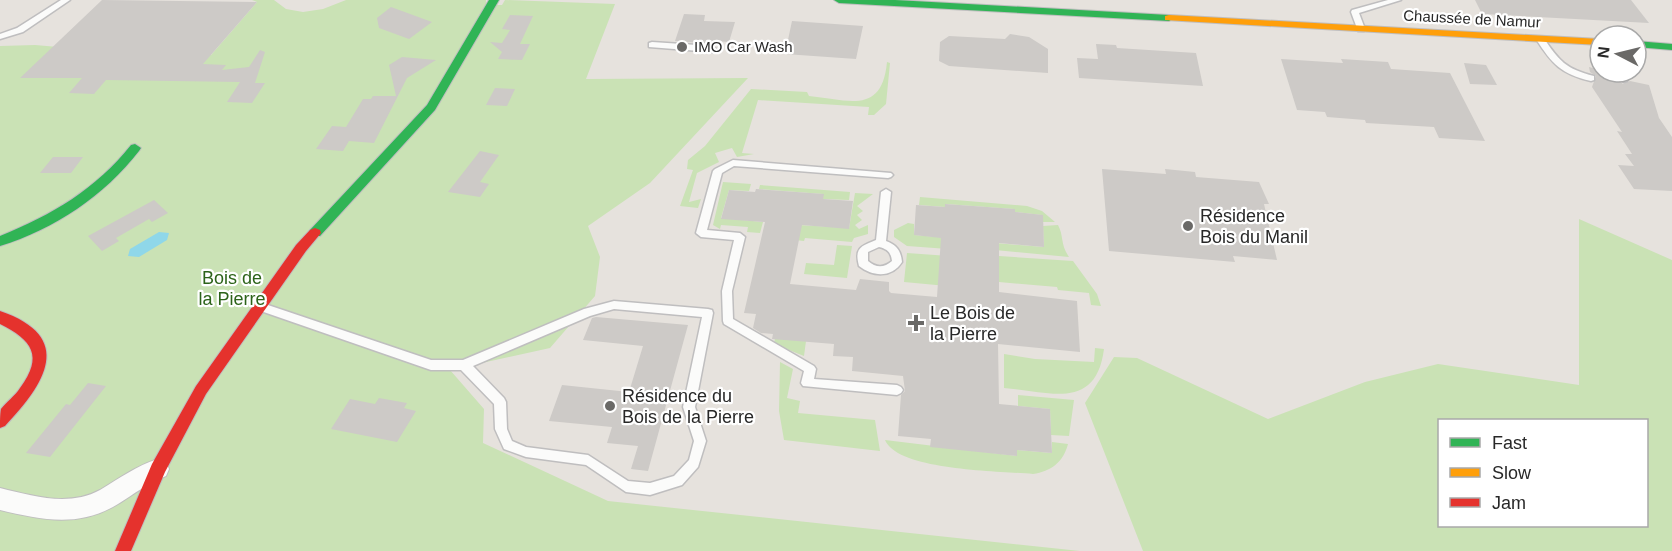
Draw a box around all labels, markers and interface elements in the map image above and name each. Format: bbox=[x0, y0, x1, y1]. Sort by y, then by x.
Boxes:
street label: Chaussée de Namur bbox=[1403, 6, 1541, 31]
north arrow bbox=[1588, 24, 1648, 84]
place label: IMO Car Wash bbox=[694, 38, 793, 55]
marker: IMO Car Wash bbox=[675, 40, 689, 54]
text: N bbox=[1594, 45, 1613, 59]
place label: Résidence Bois du Manil bbox=[1200, 206, 1308, 247]
marker: Résidence Bois du Manil bbox=[1181, 219, 1195, 233]
park label: Bois de la Pierre bbox=[198, 268, 266, 309]
place label: Le Bois de la Pierre bbox=[930, 303, 1015, 344]
marker: Le Bois de la Pierre bbox=[907, 314, 925, 332]
place label: Résidence du Bois de la Pierre bbox=[622, 386, 754, 427]
marker: Résidence du Bois de la Pierre bbox=[603, 399, 617, 413]
legend bbox=[1438, 419, 1648, 527]
text: Fast bbox=[1492, 433, 1527, 453]
text: Slow bbox=[1492, 463, 1532, 483]
text: Jam bbox=[1492, 493, 1526, 513]

